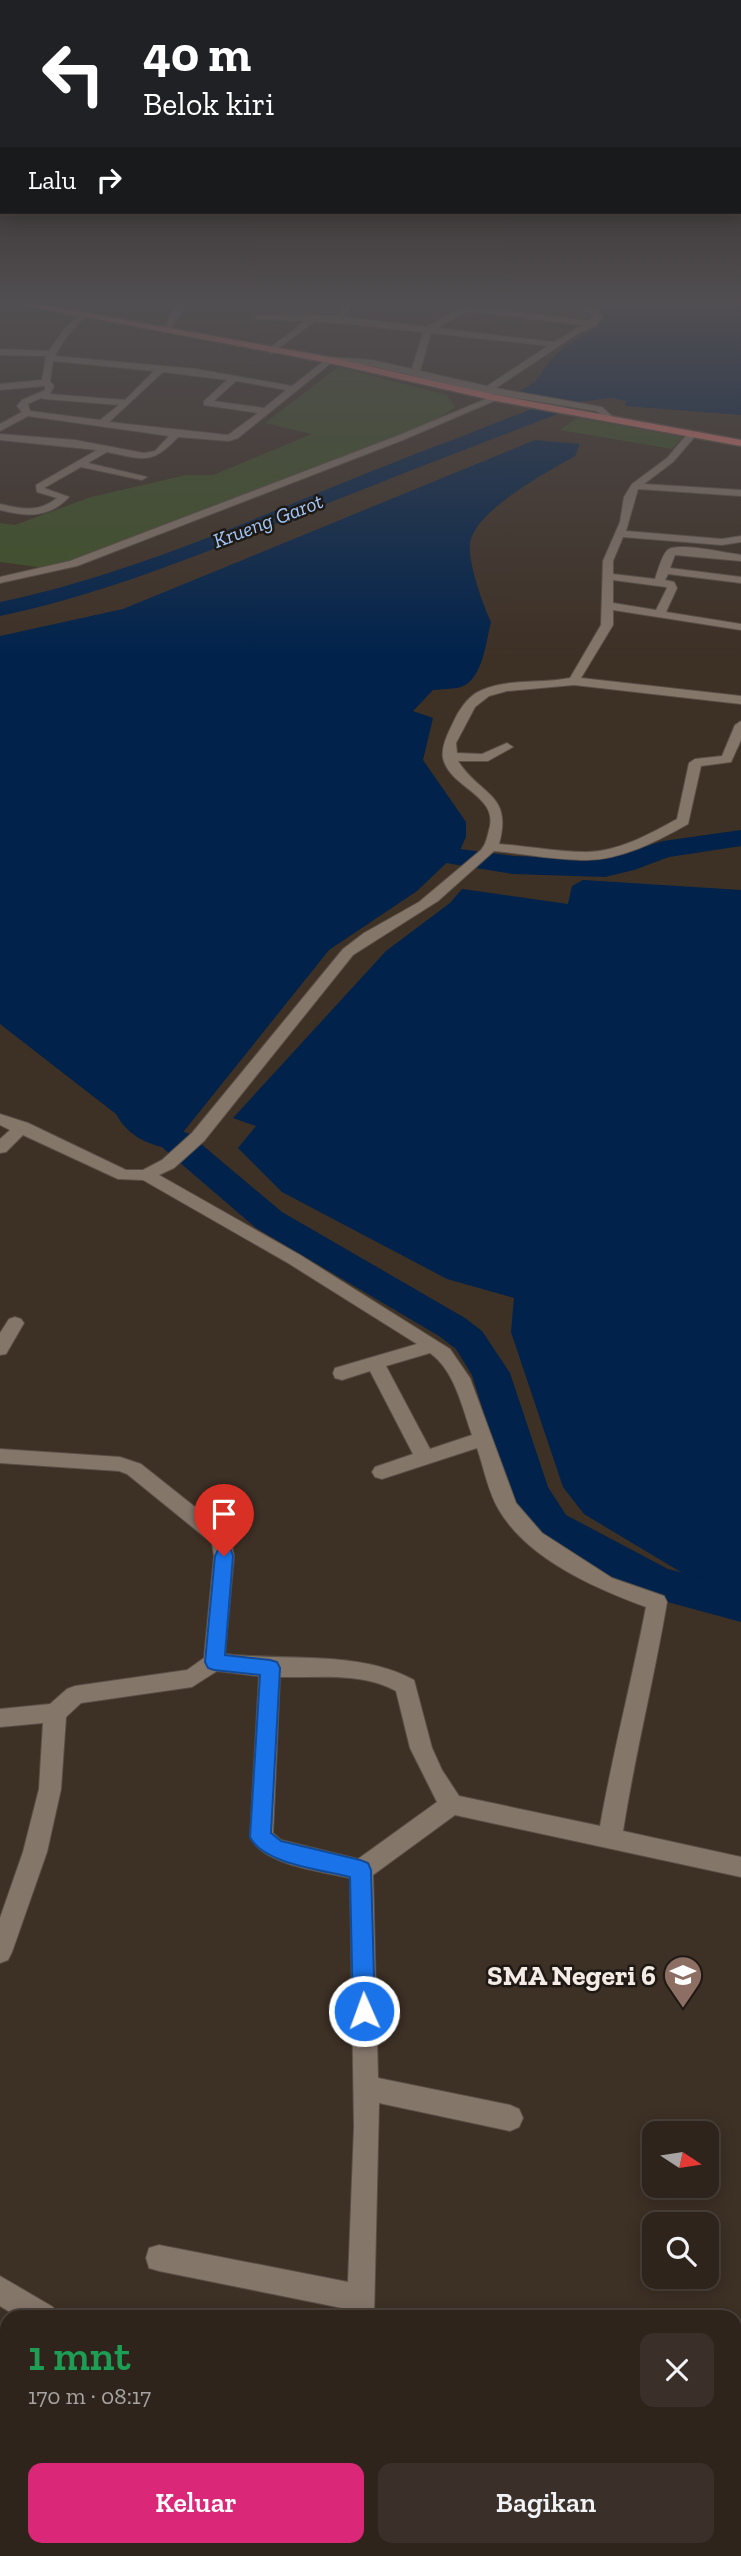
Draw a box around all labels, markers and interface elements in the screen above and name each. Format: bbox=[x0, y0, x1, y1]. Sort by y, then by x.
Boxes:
text: 40 m bbox=[143, 25, 251, 84]
icon: left bbox=[28, 28, 119, 119]
text: Belok kiri bbox=[143, 85, 274, 123]
icon: right bbox=[90, 161, 128, 199]
text: Lalu bbox=[28, 164, 76, 196]
water label: Krueng Garot bbox=[209, 488, 326, 553]
pin bbox=[194, 1484, 254, 1556]
icon: arrive bbox=[205, 1495, 243, 1533]
school or university icon: SMA Negeri 6 bbox=[662, 1954, 704, 2009]
place label: SMA Negeri 6 bbox=[487, 1959, 656, 1992]
position arrow bbox=[327, 1974, 401, 2048]
north arrow bbox=[642, 2121, 719, 2198]
map controls bbox=[642, 2121, 719, 2289]
button: search bbox=[642, 2212, 719, 2289]
text: 1 mnt bbox=[28, 2330, 131, 2381]
button: close bbox=[640, 2333, 714, 2407]
text: 170 m · 08:17 bbox=[28, 2382, 151, 2410]
button: Keluar bbox=[28, 2463, 364, 2543]
button: Bagikan bbox=[378, 2463, 714, 2543]

